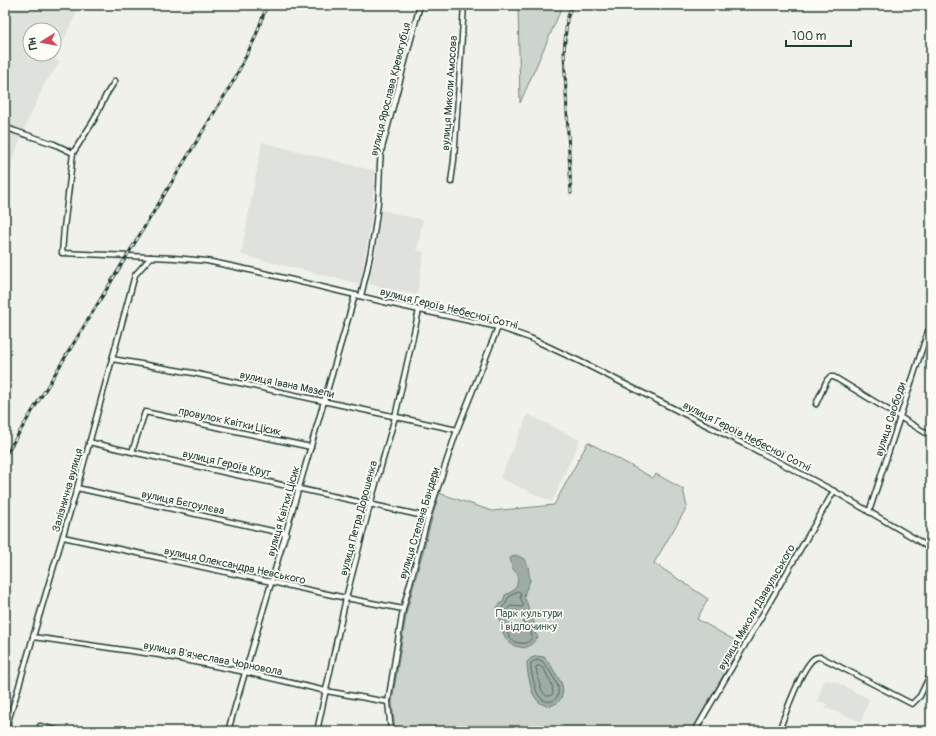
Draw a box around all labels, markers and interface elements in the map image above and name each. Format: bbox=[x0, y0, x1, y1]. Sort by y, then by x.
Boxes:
street label: вулиця Ярослава Кревогубця bbox=[368, 21, 413, 157]
north arrow bbox=[22, 22, 62, 62]
scale bar bbox=[786, 22, 851, 48]
text: 100 m bbox=[792, 29, 827, 44]
street label: вулиця Миколи Амосова bbox=[439, 35, 460, 151]
text: Пн bbox=[25, 36, 40, 51]
street label: вулиця Героїв Небесної Сотні bbox=[379, 285, 519, 332]
street label: вулиця Івана Мазепи bbox=[239, 368, 335, 401]
street label: вулиця Свободи bbox=[872, 380, 909, 458]
street label: вулиця Героїв Небесної Сотні bbox=[681, 399, 813, 474]
street label: провулок Квітки Цісик bbox=[177, 404, 283, 439]
street label: Залізнична вулиця bbox=[49, 447, 86, 534]
street label: вулиця Героїв Крут bbox=[181, 447, 273, 480]
street label: вулиця Петра Дорошенка bbox=[337, 459, 380, 577]
street label: вулиця Квітки Цісик bbox=[264, 464, 303, 558]
street label: вулиця Степана Бандери bbox=[396, 466, 443, 581]
street label: вулиця Бєгоулєва bbox=[140, 487, 225, 518]
street label: вулиця Миколи Дзявульського bbox=[715, 542, 798, 672]
street label: вулиця Олександра Невського bbox=[163, 544, 307, 587]
park label: Парк культури і відпочинку bbox=[496, 607, 562, 633]
street label: вулиця Вʼячеслава Чорновола bbox=[142, 639, 283, 678]

